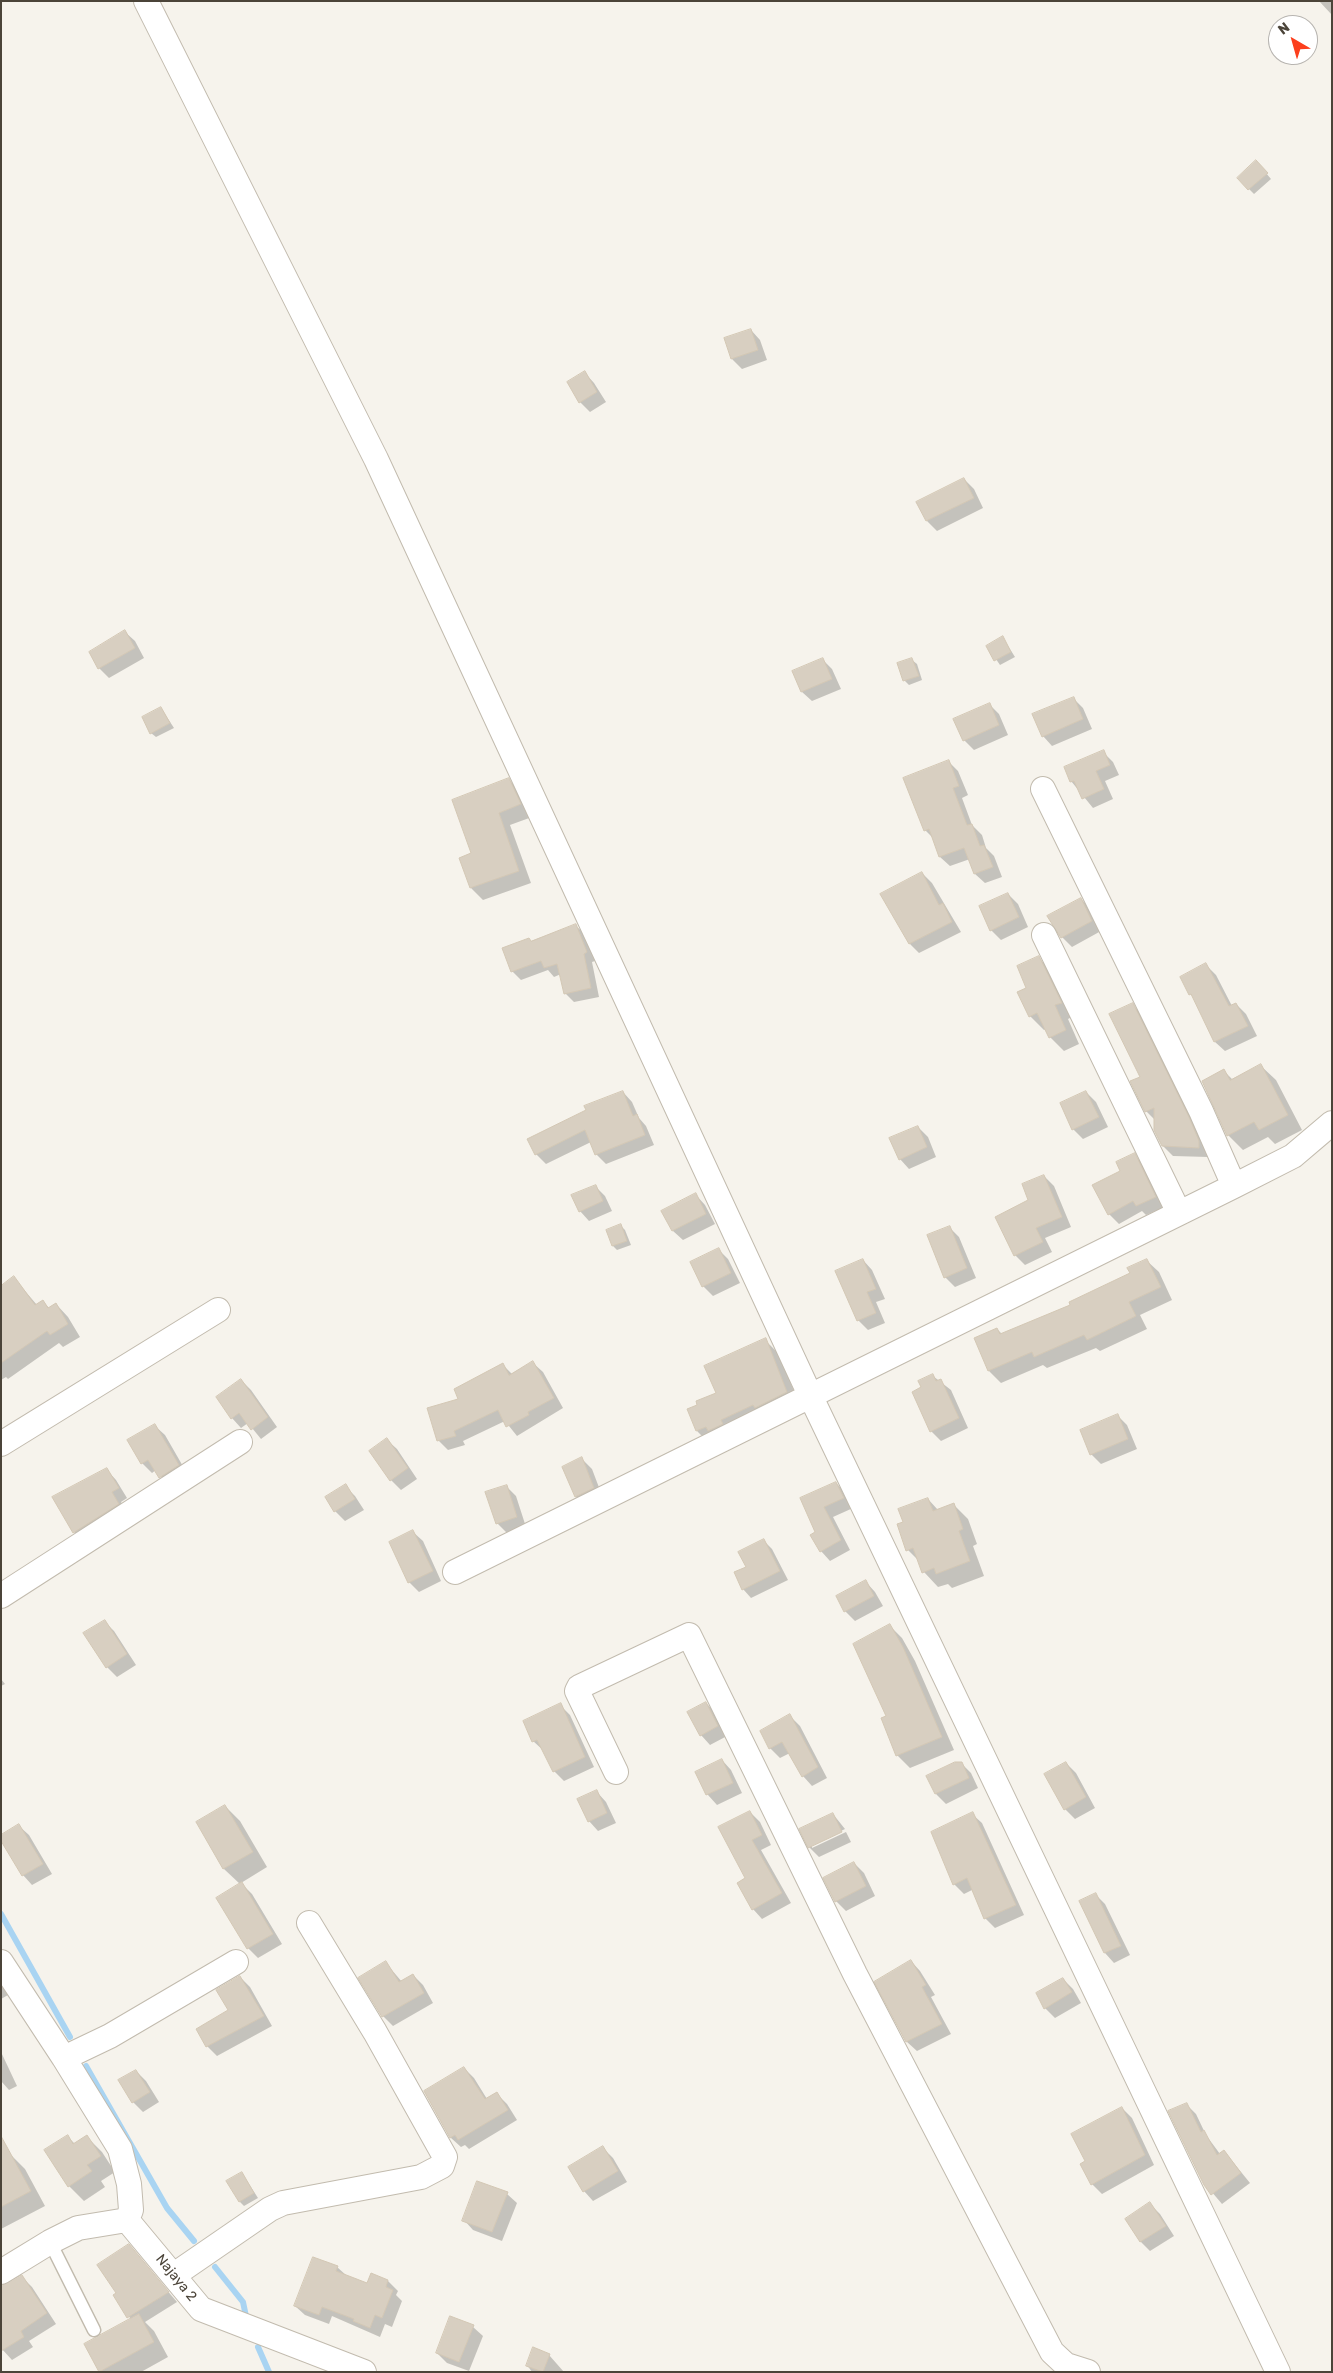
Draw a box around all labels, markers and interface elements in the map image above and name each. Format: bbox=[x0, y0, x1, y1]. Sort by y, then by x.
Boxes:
north arrow bbox=[1268, 15, 1318, 65]
text: N bbox=[1275, 19, 1293, 38]
street label: Najaya 2 bbox=[152, 2251, 200, 2305]

